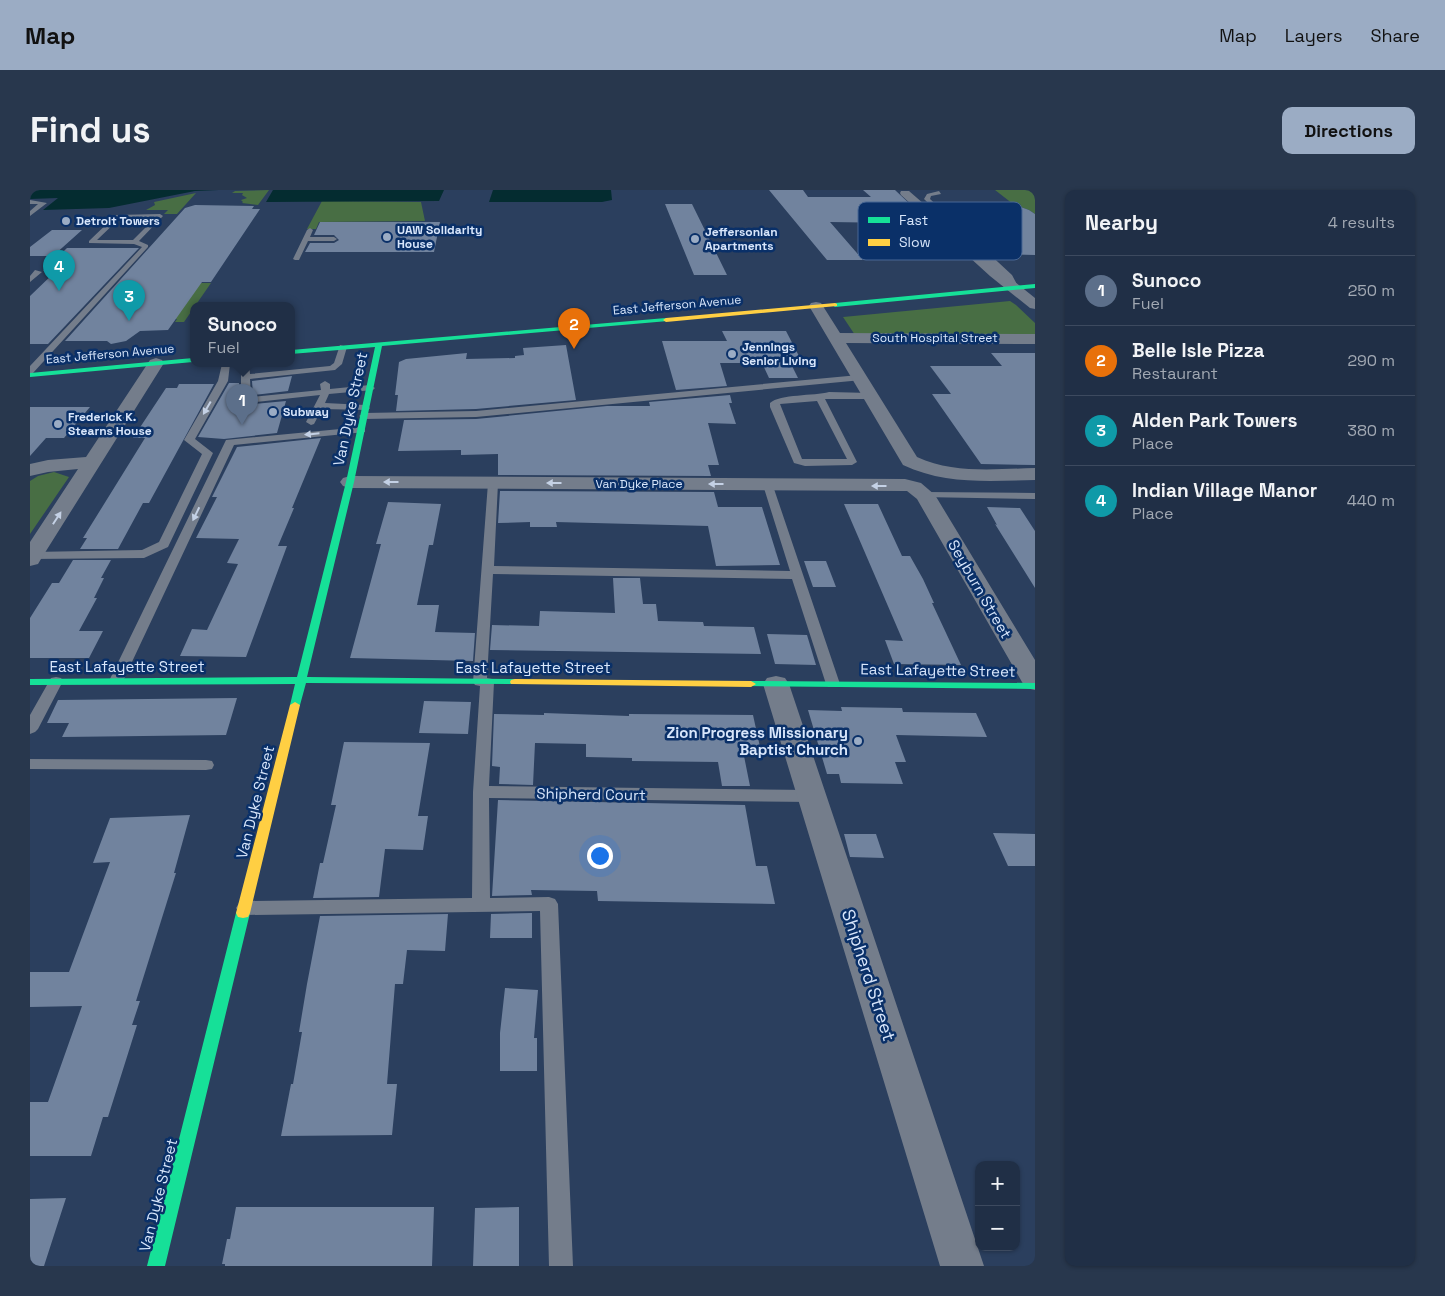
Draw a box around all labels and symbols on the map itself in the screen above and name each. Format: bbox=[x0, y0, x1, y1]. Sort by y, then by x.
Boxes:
legend bbox=[858, 202, 1022, 260]
text: Fast bbox=[899, 211, 928, 229]
place label: Detroit Towers bbox=[76, 213, 160, 229]
marker: Detroit Towers bbox=[60, 215, 72, 227]
place label: UAW Solidarity House bbox=[397, 222, 483, 252]
place label: Jeffersonian Apartments bbox=[705, 224, 778, 254]
marker: UAW Solidarity House bbox=[381, 231, 393, 243]
marker: Jeffersonian Apartments bbox=[689, 233, 701, 245]
text: Slow bbox=[899, 233, 931, 251]
pin: 4 bbox=[43, 250, 75, 291]
pin: 3 bbox=[113, 280, 145, 321]
street label: East Jefferson Avenue bbox=[612, 291, 742, 319]
pin: 2 bbox=[558, 308, 590, 349]
street label: South Hospital Street bbox=[872, 330, 998, 346]
place label: Jennings Senior Living bbox=[742, 339, 816, 369]
street label: East Jefferson Avenue bbox=[45, 340, 175, 368]
marker: Jennings Senior Living bbox=[726, 348, 738, 360]
street label: Van Dyke Street bbox=[329, 350, 371, 468]
pin: 1 bbox=[226, 384, 258, 425]
one-way arrow bbox=[203, 401, 212, 414]
place label: Subway bbox=[283, 404, 329, 420]
marker: Subway bbox=[267, 406, 279, 418]
place label: Frederick K. Stearns House bbox=[68, 409, 152, 439]
marker: Frederick K. Stearns House bbox=[52, 418, 64, 430]
one-way arrow bbox=[304, 430, 320, 438]
street label: Van Dyke Place bbox=[595, 476, 683, 492]
one-way arrow bbox=[383, 478, 399, 486]
one-way arrow bbox=[546, 479, 562, 487]
one-way arrow bbox=[708, 480, 724, 488]
one-way arrow bbox=[871, 482, 887, 490]
one-way arrow bbox=[191, 507, 199, 521]
one-way arrow bbox=[52, 512, 61, 525]
street label: Seyburn Street bbox=[944, 536, 1016, 642]
street label: East Lafayette Street bbox=[49, 657, 205, 676]
street label: East Lafayette Street bbox=[455, 658, 611, 677]
street label: East Lafayette Street bbox=[860, 659, 1016, 681]
place label: Zion Progress Missionary Baptist Church bbox=[667, 723, 848, 759]
marker: Zion Progress Missionary Baptist Church bbox=[852, 735, 864, 747]
street label: Van Dyke Street bbox=[232, 743, 278, 860]
street label: Shipherd Court bbox=[536, 784, 646, 804]
your location bbox=[587, 843, 613, 869]
street label: Shipherd Street bbox=[837, 906, 901, 1044]
street label: Van Dyke Street bbox=[135, 1136, 181, 1253]

